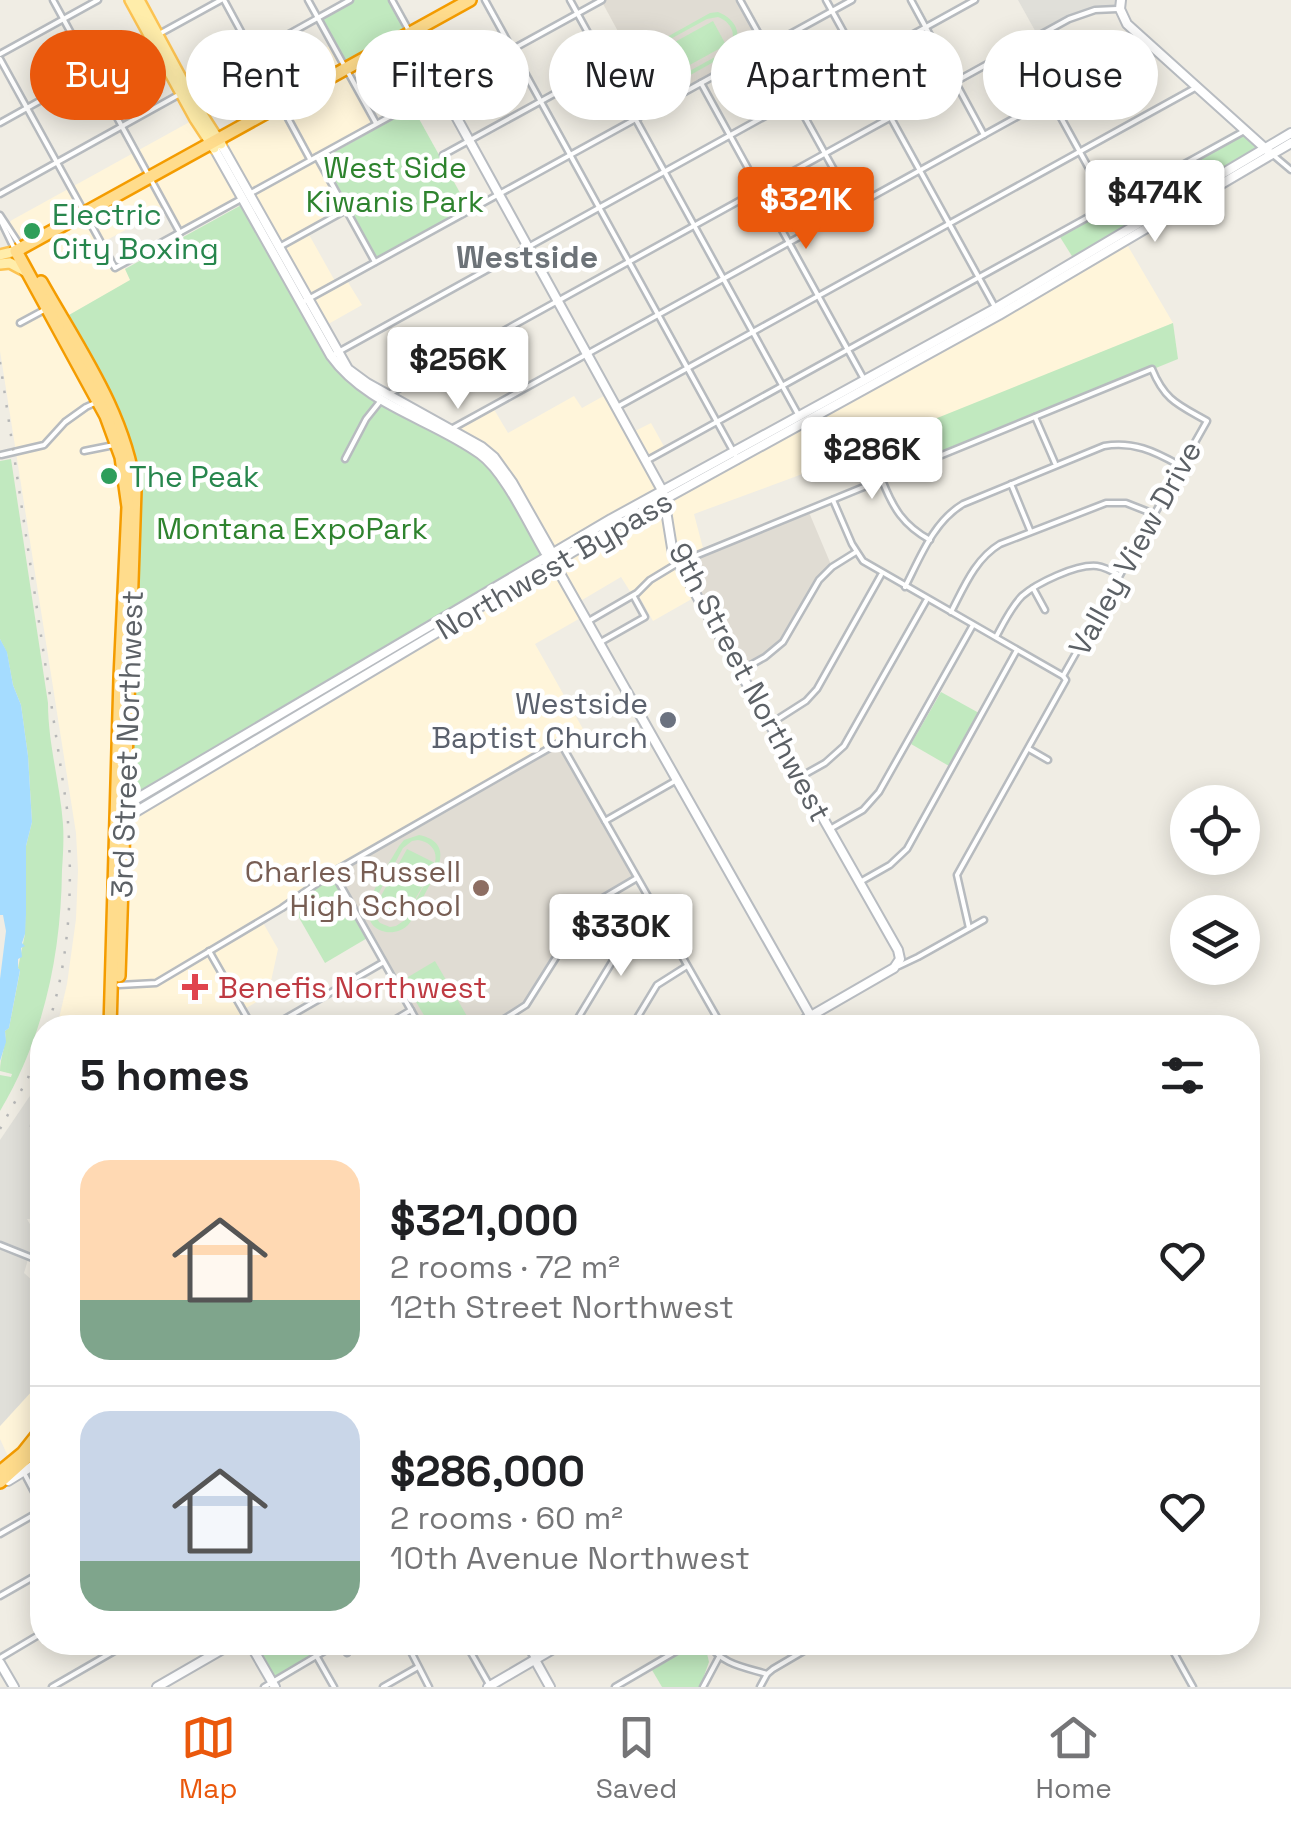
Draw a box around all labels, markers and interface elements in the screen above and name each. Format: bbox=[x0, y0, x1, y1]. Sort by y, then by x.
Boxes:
chip: Buy bbox=[30, 30, 166, 120]
chip: Rent bbox=[186, 30, 336, 120]
chip: Filters bbox=[356, 30, 529, 120]
chip: New bbox=[549, 30, 691, 120]
chip: Apartment bbox=[711, 30, 963, 120]
chip: House bbox=[983, 30, 1158, 120]
park label: West Side Kiwanis Park bbox=[306, 148, 484, 221]
pin: $474K bbox=[1085, 160, 1225, 245]
pin: $321K bbox=[736, 167, 876, 252]
text: $474K bbox=[1107, 172, 1203, 212]
text: $321K bbox=[760, 179, 852, 219]
place label: Electric City Boxing bbox=[52, 195, 219, 268]
marker: Electric City Boxing bbox=[21, 220, 43, 242]
district label: Westside bbox=[456, 237, 598, 277]
pin: $256K bbox=[388, 327, 528, 412]
text: $256K bbox=[409, 339, 507, 379]
pin: $286K bbox=[802, 417, 942, 502]
text: $286K bbox=[823, 429, 921, 469]
street label: Valley View Drive bbox=[1060, 434, 1210, 662]
place label: The Peak bbox=[129, 457, 259, 496]
marker: The Peak bbox=[98, 465, 120, 487]
street label: Northwest Bypass bbox=[429, 481, 679, 649]
park label: Montana ExpoPark bbox=[156, 509, 428, 548]
street label: 9th Street Northwest bbox=[660, 536, 840, 828]
street label: 3rd Street Northwest bbox=[102, 589, 152, 899]
place label: Westside Baptist Church bbox=[431, 684, 648, 757]
marker: Westside Baptist Church bbox=[657, 709, 679, 731]
map controls bbox=[1170, 785, 1260, 985]
button: locate bbox=[1170, 785, 1260, 875]
place label: Charles Russell High School bbox=[245, 852, 461, 925]
marker: Charles Russell High School bbox=[470, 877, 492, 899]
pin: $330K bbox=[551, 894, 691, 979]
button: layers bbox=[1170, 895, 1260, 985]
text: $330K bbox=[571, 906, 671, 946]
place label: Benefis Northwest bbox=[218, 968, 487, 1007]
marker: Benefis Northwest bbox=[182, 974, 208, 1000]
icon: filters bbox=[1155, 1048, 1210, 1103]
text: 5 homes bbox=[80, 1049, 250, 1102]
text: $321,000 bbox=[390, 1194, 578, 1247]
icon: home bbox=[160, 1200, 280, 1320]
icon: heart bbox=[1155, 1233, 1210, 1288]
text: 2 rooms · 72 m² bbox=[390, 1247, 620, 1287]
text: 12th Street Northwest bbox=[390, 1287, 734, 1327]
text: $286,000 bbox=[390, 1445, 585, 1498]
icon: home bbox=[160, 1451, 280, 1571]
icon: heart bbox=[1155, 1484, 1210, 1539]
text: 2 rooms · 60 m² bbox=[390, 1498, 623, 1538]
text: 10th Avenue Northwest bbox=[390, 1538, 750, 1578]
tab: Map bbox=[179, 1710, 237, 1806]
tab: Saved bbox=[596, 1710, 677, 1806]
tab: Home bbox=[1036, 1710, 1112, 1806]

